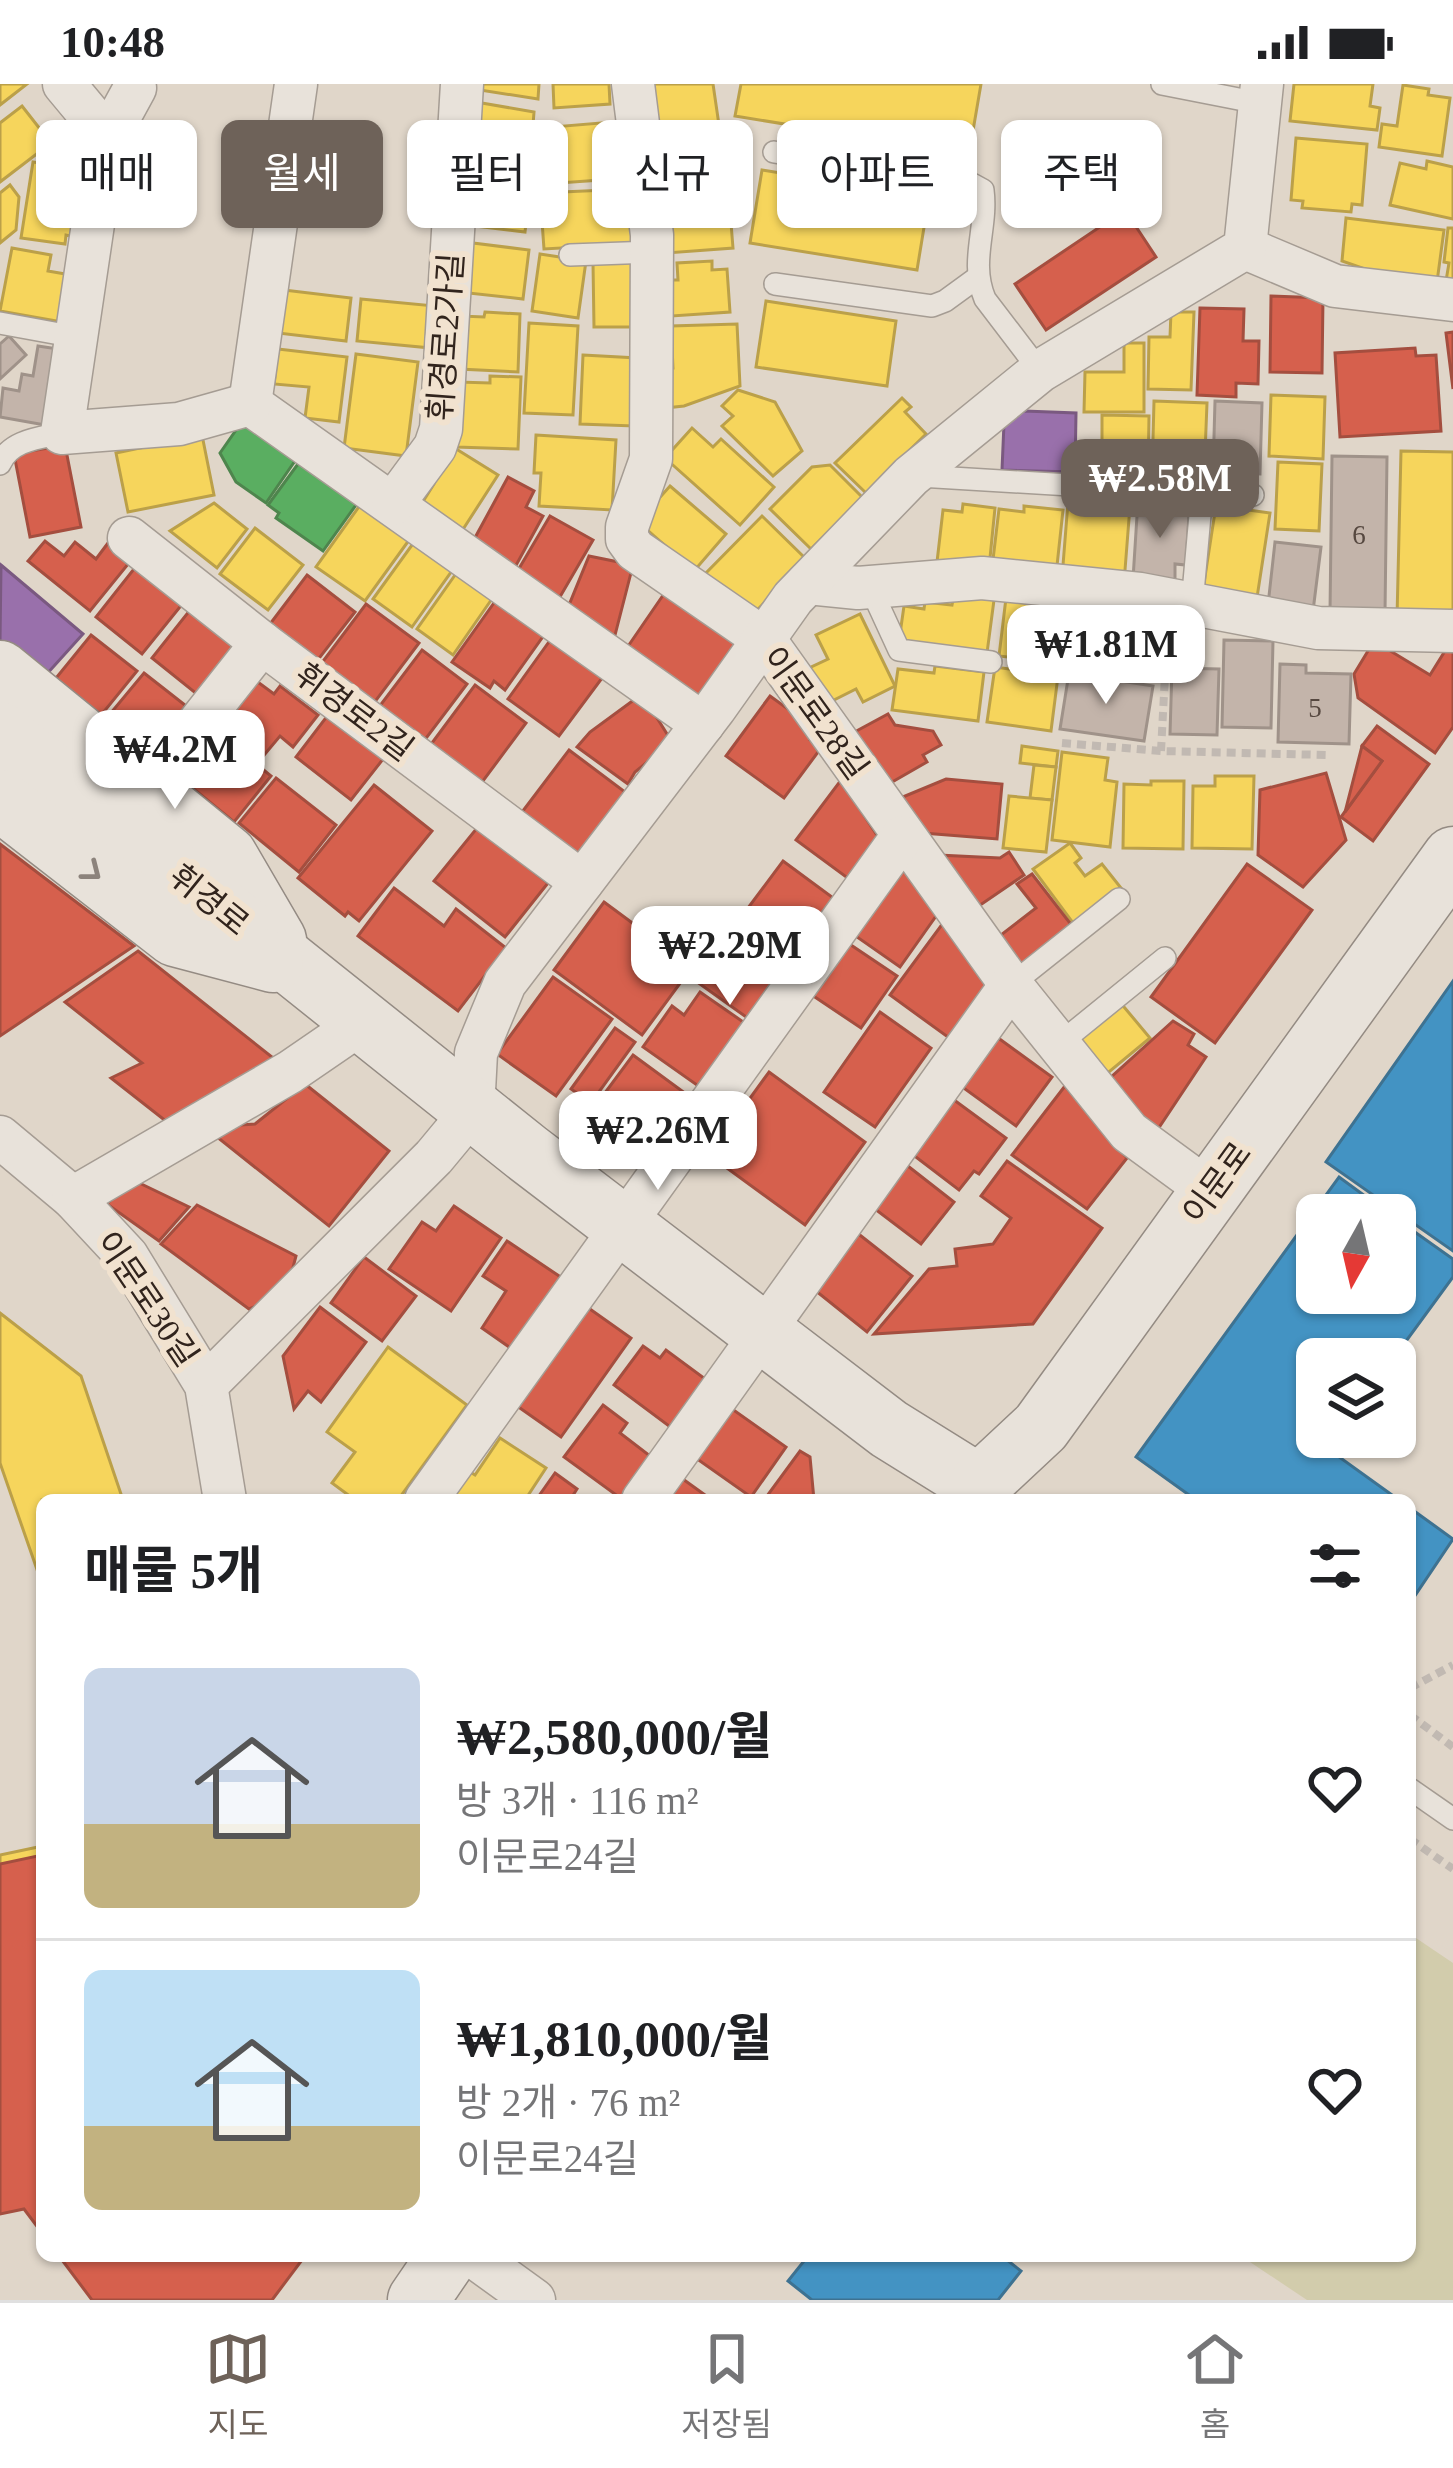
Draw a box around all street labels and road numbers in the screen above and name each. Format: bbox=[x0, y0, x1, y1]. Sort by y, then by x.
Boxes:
street label: 휘경로2가길 bbox=[422, 252, 470, 422]
street label: 이문로28길 bbox=[755, 640, 875, 786]
street label: 휘경로2길 bbox=[288, 656, 420, 768]
street label: 휘경로 bbox=[162, 857, 256, 943]
street label: 이문로 bbox=[1176, 1136, 1258, 1230]
street label: 이문로30길 bbox=[89, 1225, 205, 1373]

